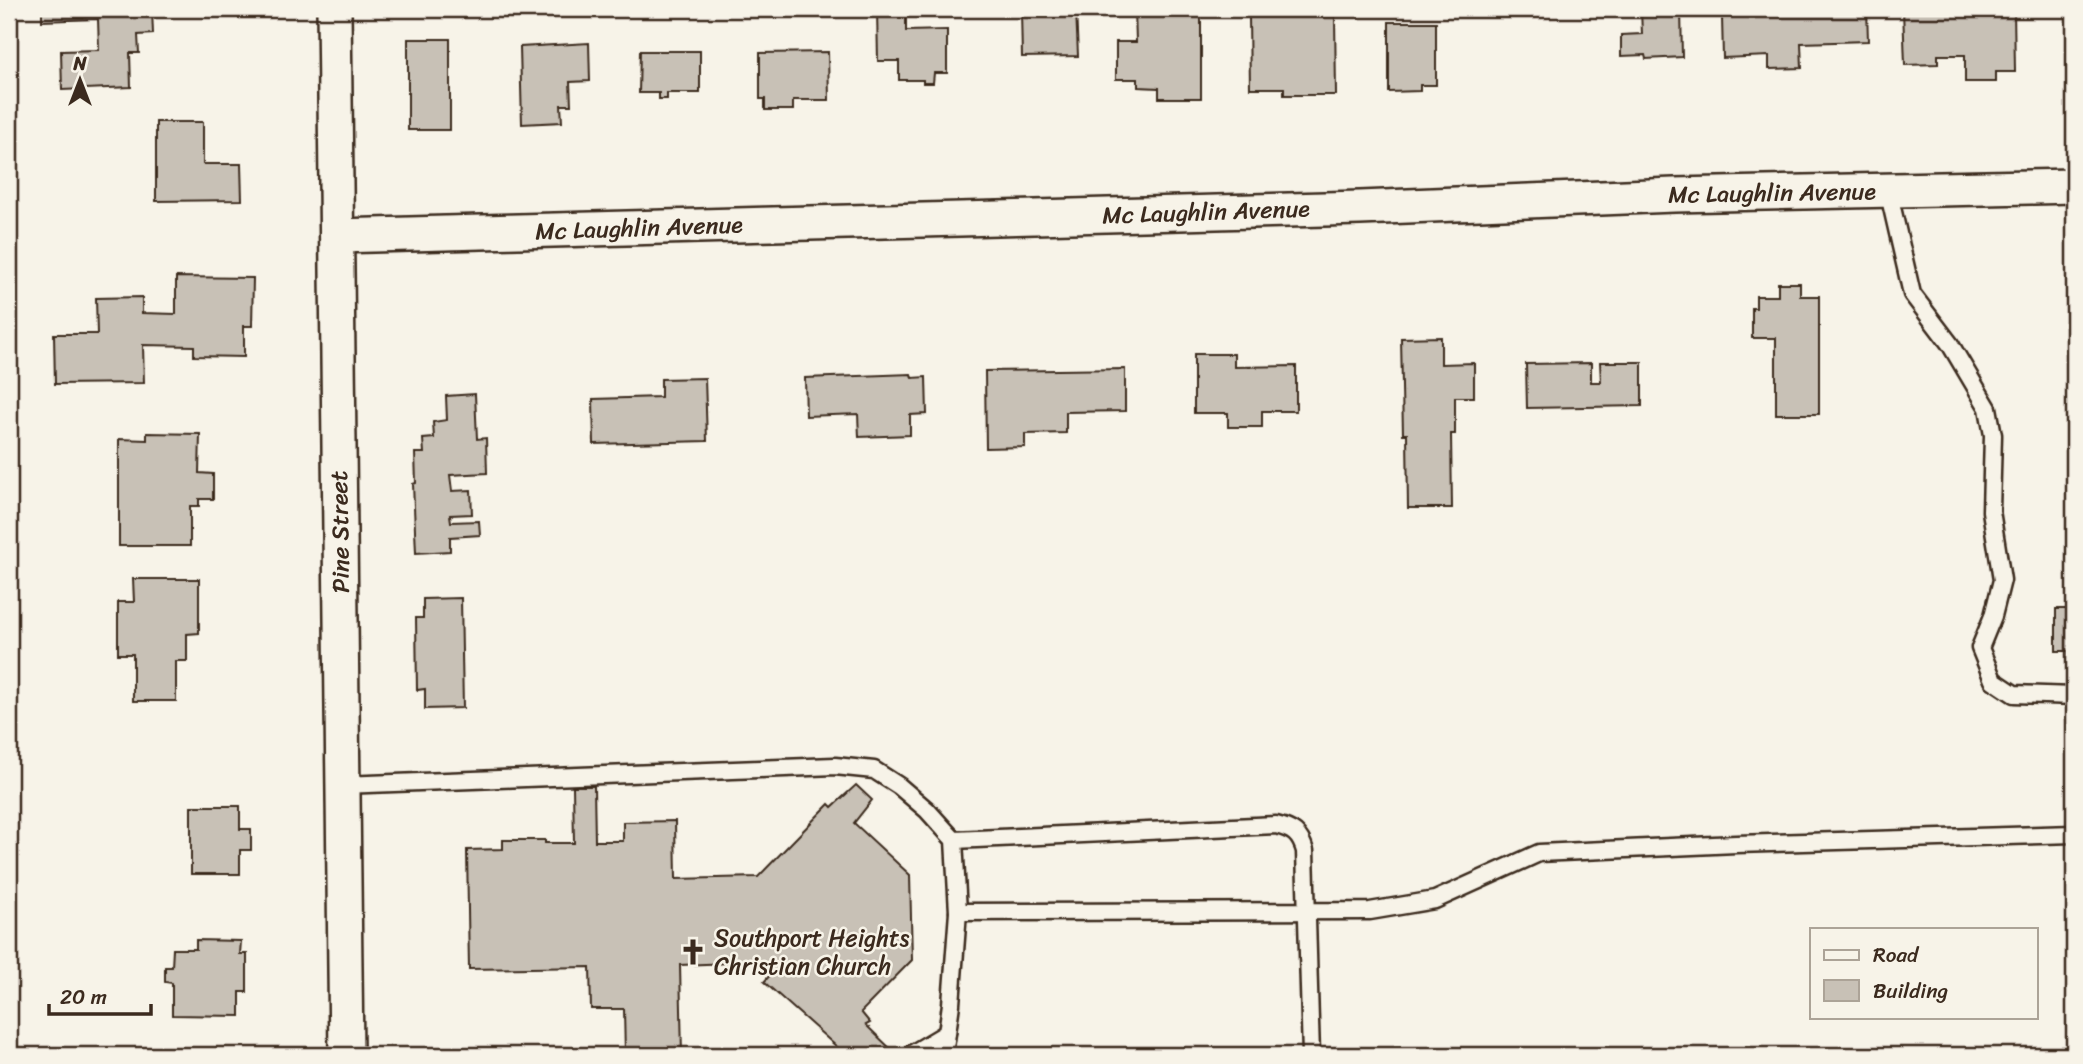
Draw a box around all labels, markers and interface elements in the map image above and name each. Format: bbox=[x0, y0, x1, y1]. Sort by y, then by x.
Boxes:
north arrow bbox=[46, 46, 116, 116]
text: N bbox=[72, 47, 87, 80]
street label: Mc Laughlin Avenue bbox=[1668, 170, 1877, 216]
street label: Mc Laughlin Avenue bbox=[1101, 187, 1311, 237]
street label: Mc Laughlin Avenue bbox=[534, 203, 744, 253]
street label: Pine Street bbox=[318, 470, 362, 594]
place label: Southport Heights Christian Church bbox=[714, 917, 909, 987]
legend bbox=[1810, 928, 2038, 1018]
text: Road bbox=[1873, 936, 1920, 974]
church icon: Southport Heights Christian Church bbox=[678, 937, 708, 967]
text: Building bbox=[1873, 972, 1949, 1010]
scale bar bbox=[49, 973, 150, 1017]
text: 20 m bbox=[60, 978, 107, 1016]

